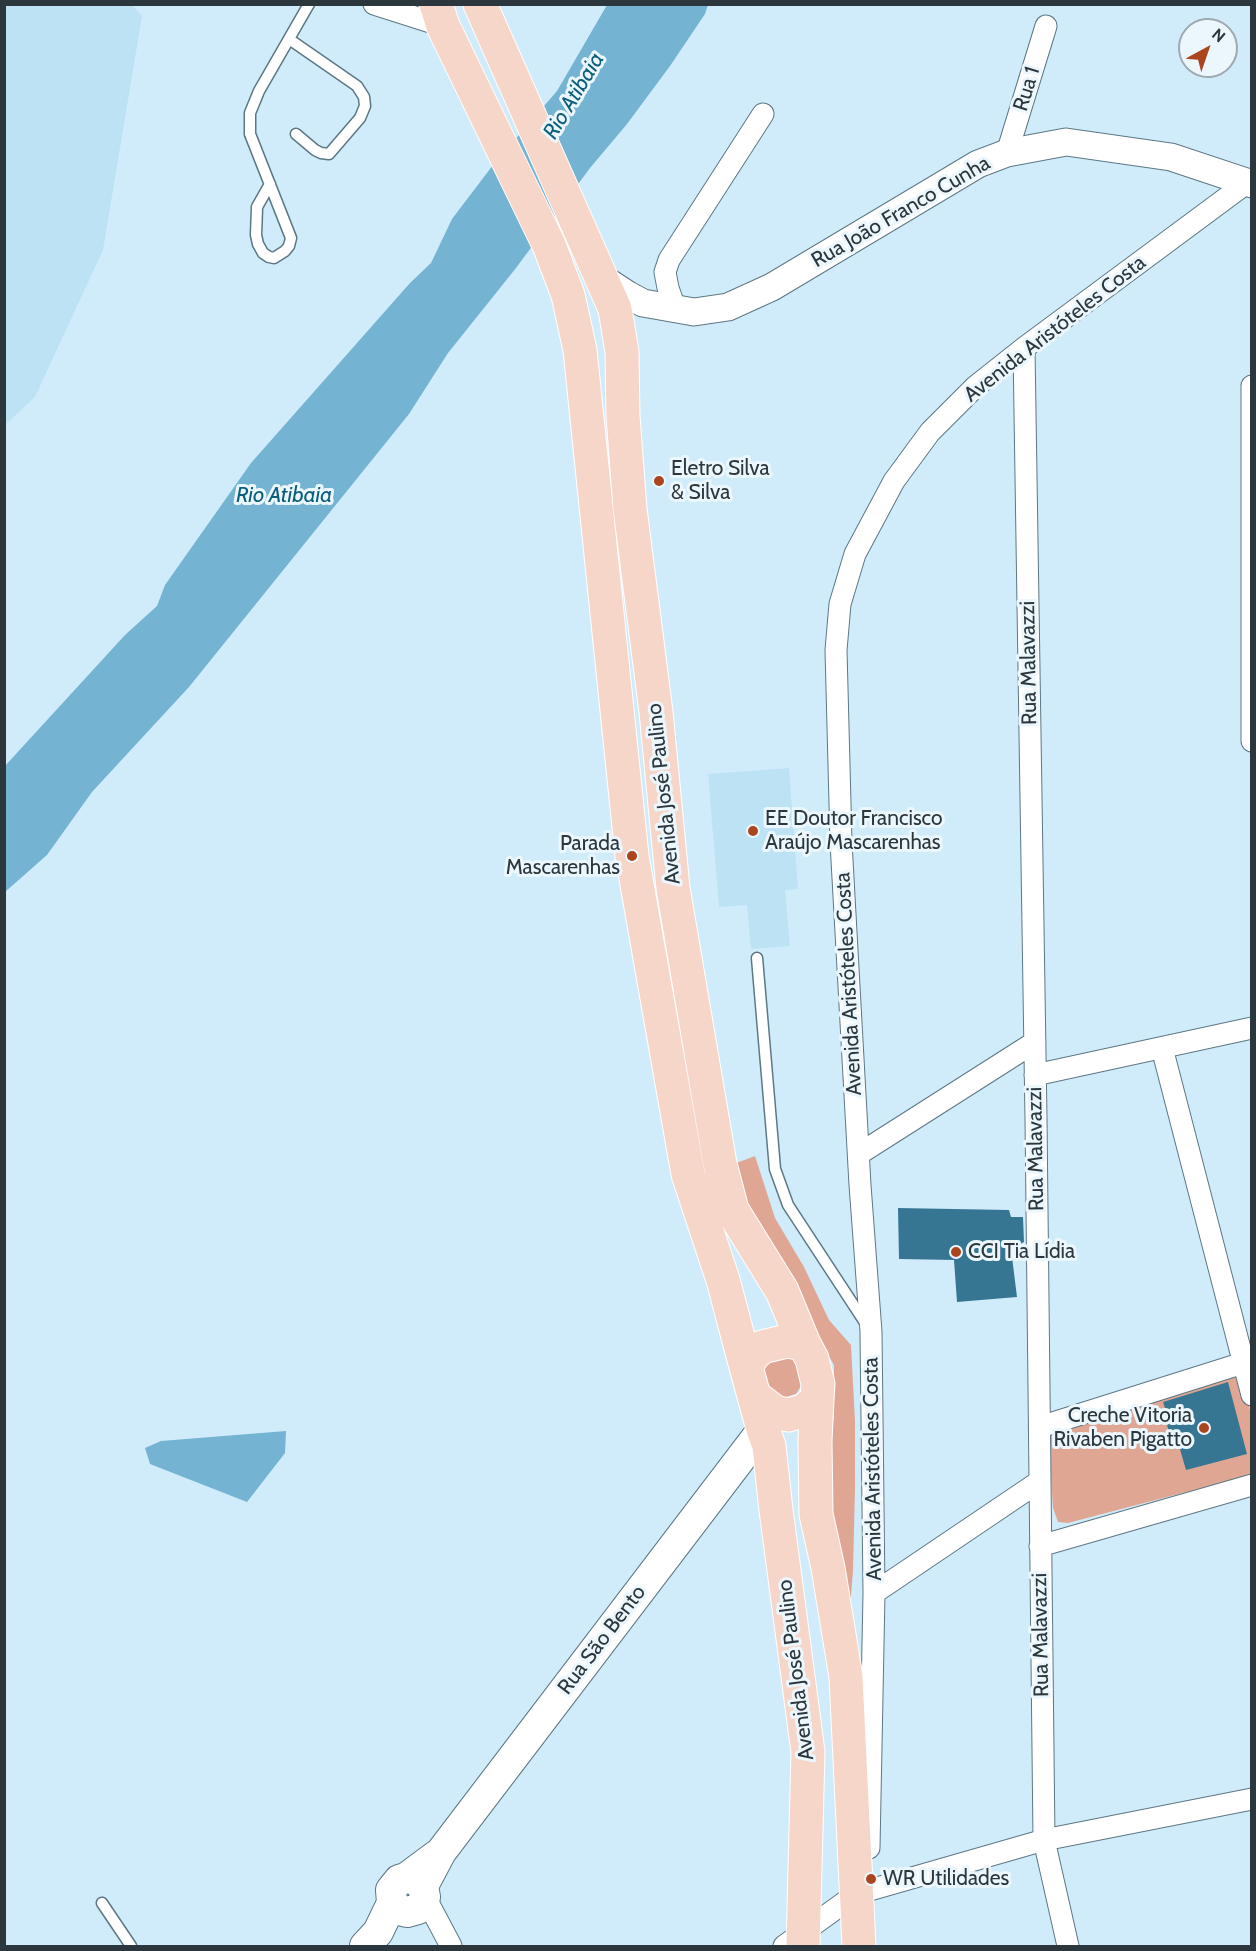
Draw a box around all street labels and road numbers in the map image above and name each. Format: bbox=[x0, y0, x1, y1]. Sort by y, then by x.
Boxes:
street label: Rua 1 bbox=[1008, 64, 1046, 114]
street label: Rua João Franco Cunha bbox=[807, 151, 995, 273]
street label: Avenida Aristóteles Costa bbox=[959, 250, 1151, 408]
street label: Rua Malavazzi bbox=[1015, 601, 1043, 725]
street label: Avenida José Paulino bbox=[642, 702, 686, 886]
street label: Avenida Aristóteles Costa bbox=[831, 872, 867, 1096]
street label: Rua Malavazzi bbox=[1022, 1087, 1050, 1211]
street label: Avenida Aristóteles Costa bbox=[858, 1357, 888, 1581]
street label: Rua Malavazzi bbox=[1027, 1573, 1055, 1697]
street label: Avenida José Paulino bbox=[772, 1578, 820, 1762]
street label: Rua São Bento bbox=[553, 1580, 651, 1700]

